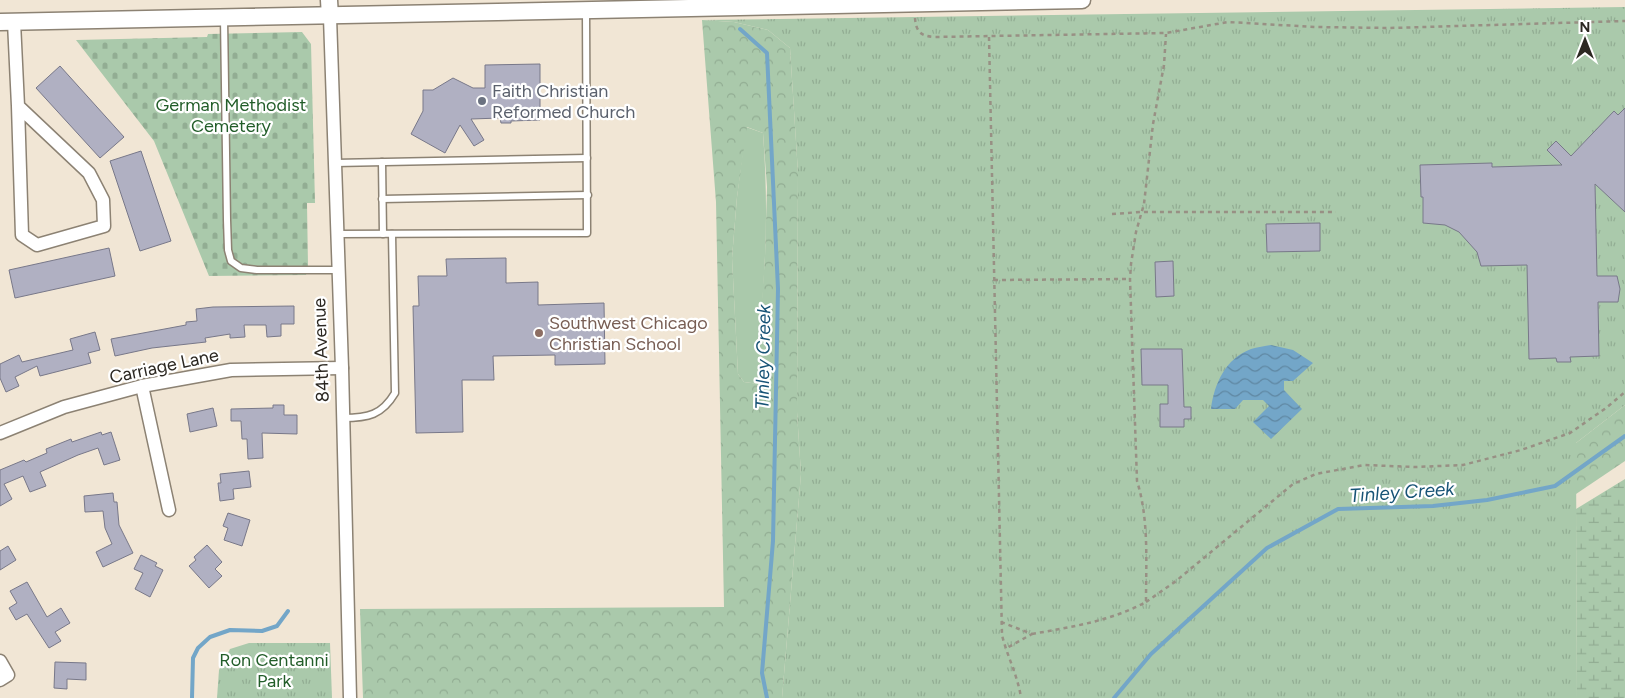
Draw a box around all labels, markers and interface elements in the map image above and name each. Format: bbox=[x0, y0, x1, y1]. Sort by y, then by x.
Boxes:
north arrow bbox=[1560, 15, 1610, 65]
text: N bbox=[1580, 19, 1590, 36]
place label: Faith Christian Reformed Church bbox=[492, 80, 635, 123]
park label: German Methodist Cemetery bbox=[156, 94, 307, 137]
marker: Faith Christian Reformed Church bbox=[476, 95, 488, 107]
street label: 84th Avenue bbox=[308, 297, 334, 403]
water label: Tinley Creek bbox=[751, 304, 775, 410]
place label: Southwest Chicago Christian School bbox=[549, 312, 708, 355]
marker: Southwest Chicago Christian School bbox=[533, 327, 545, 339]
street label: Carriage Lane bbox=[107, 344, 221, 388]
water label: Tinley Creek bbox=[1349, 477, 1456, 507]
park label: Ron Centanni Park bbox=[219, 649, 329, 692]

